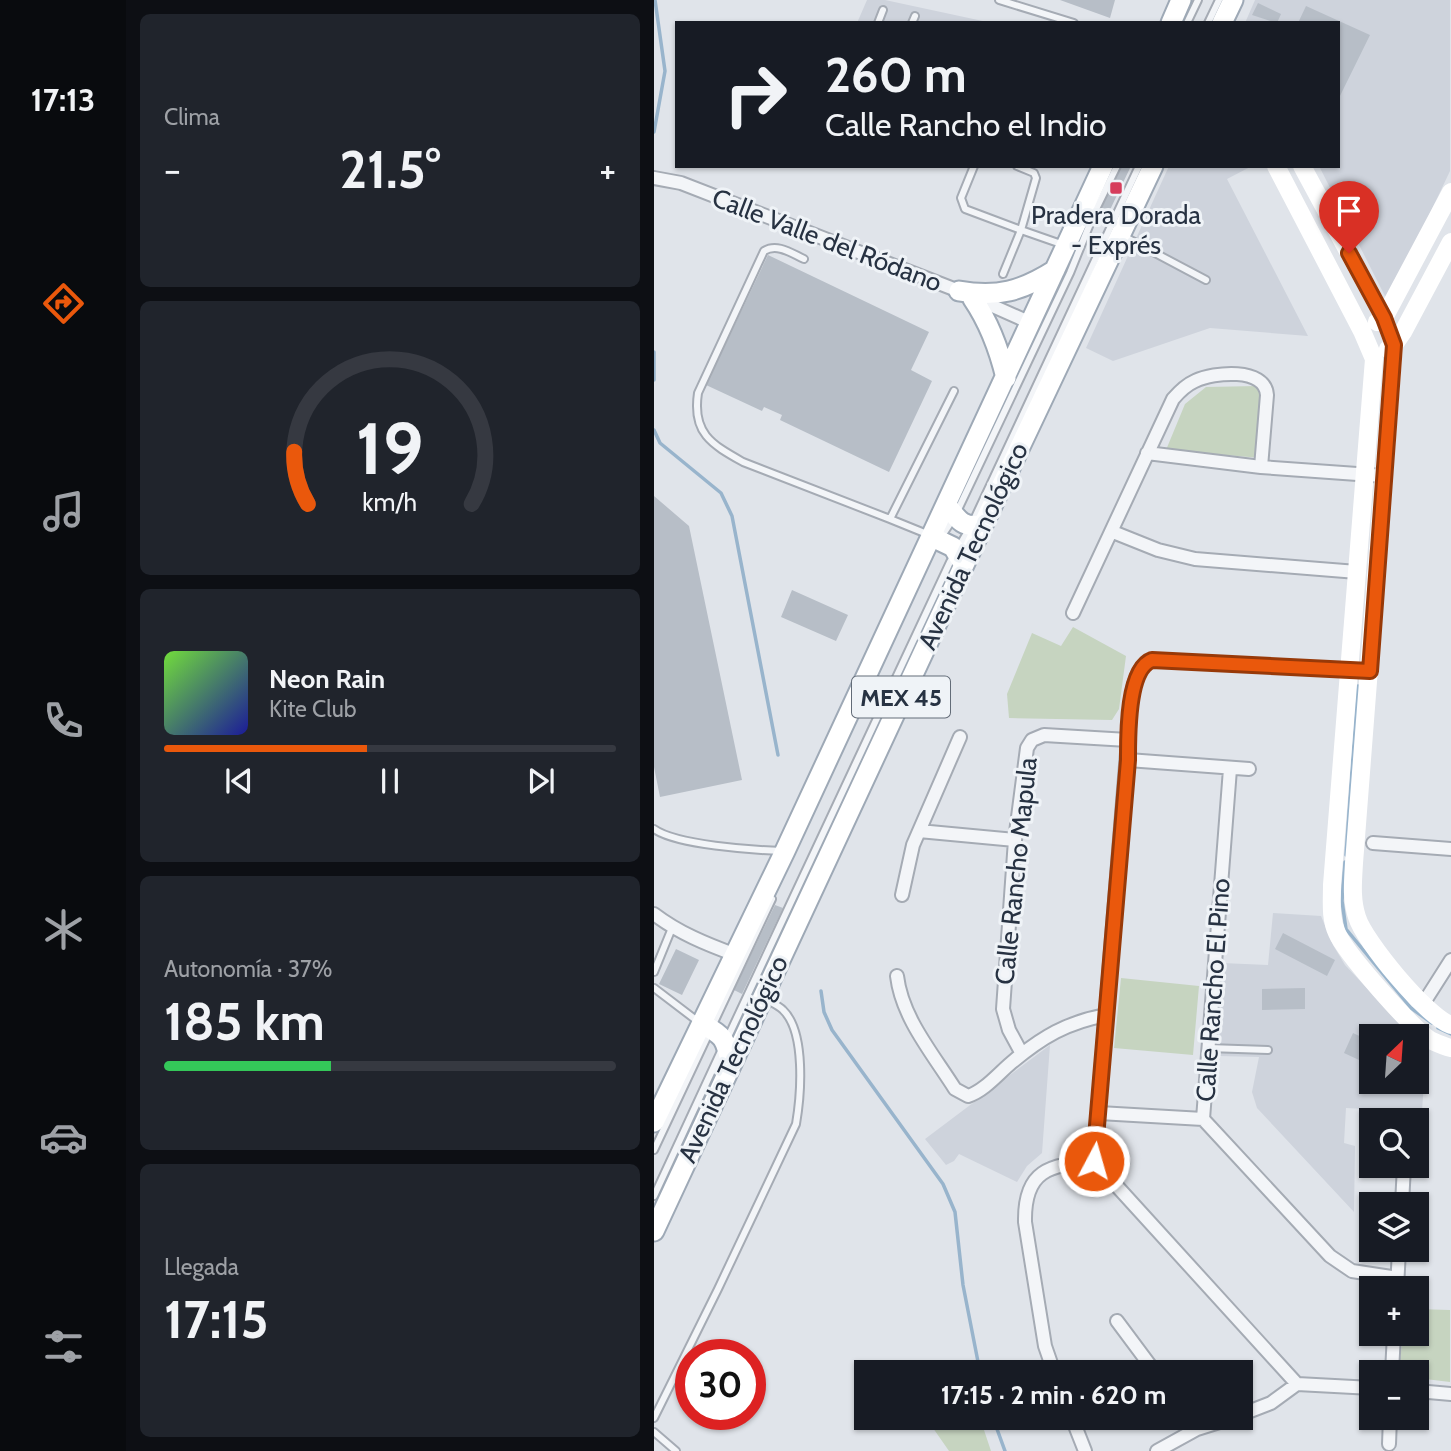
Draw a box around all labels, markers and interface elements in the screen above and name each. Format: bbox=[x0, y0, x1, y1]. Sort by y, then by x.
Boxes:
text: 260 m bbox=[825, 45, 967, 104]
icon: right bbox=[710, 49, 801, 140]
text: 17:13 bbox=[31, 80, 95, 119]
text: Clima bbox=[164, 103, 220, 131]
text: Calle Rancho el Indio bbox=[825, 105, 1107, 144]
text: 21.5° bbox=[339, 138, 441, 201]
text: − bbox=[164, 146, 181, 193]
text: + bbox=[599, 146, 616, 193]
marker: Pradera Dorada - Exprés bbox=[1108, 180, 1124, 196]
street label: Calle Valle del Ródano bbox=[708, 181, 946, 299]
pin bbox=[1319, 181, 1379, 253]
icon: arrive bbox=[1330, 192, 1368, 230]
place label: Pradera Dorada - Exprés bbox=[1031, 199, 1201, 261]
icon: directions bbox=[39, 279, 88, 328]
text: 19 bbox=[356, 405, 424, 493]
street label: Avenida Tecnológico bbox=[911, 437, 1035, 655]
icon: music bbox=[39, 487, 88, 536]
text: km/h bbox=[363, 487, 417, 517]
text: Neon Rain bbox=[269, 663, 385, 695]
road number: MEX 45 bbox=[852, 676, 950, 718]
text: Kite Club bbox=[269, 695, 356, 723]
icon: phone bbox=[39, 696, 88, 745]
street label: Calle Rancho Mapula bbox=[988, 755, 1044, 986]
icon: previous bbox=[220, 762, 258, 800]
icon: pause bbox=[371, 762, 409, 800]
icon: next bbox=[522, 762, 560, 800]
street label: Calle Rancho El Pino bbox=[1189, 877, 1237, 1103]
icon: climate bbox=[39, 905, 88, 954]
street label: Avenida Tecnológico bbox=[671, 950, 795, 1168]
text: Autonomía · 37% bbox=[164, 955, 332, 983]
text: 185 km bbox=[164, 990, 325, 1053]
north arrow bbox=[1359, 1024, 1429, 1094]
map controls bbox=[1359, 1024, 1429, 1430]
button: search bbox=[1359, 1108, 1429, 1178]
icon: car bbox=[39, 1113, 88, 1162]
position arrow bbox=[1057, 1124, 1131, 1198]
button: layers bbox=[1359, 1192, 1429, 1262]
text: Llegada bbox=[164, 1253, 239, 1281]
button: + bbox=[1359, 1276, 1429, 1346]
text: 17:15 bbox=[164, 1288, 268, 1351]
icon: filters bbox=[39, 1322, 88, 1371]
speed limit sign: 30 bbox=[675, 1339, 766, 1430]
button: − bbox=[1359, 1360, 1429, 1430]
text: 17:15 · 2 min · 620 m bbox=[941, 1379, 1166, 1411]

